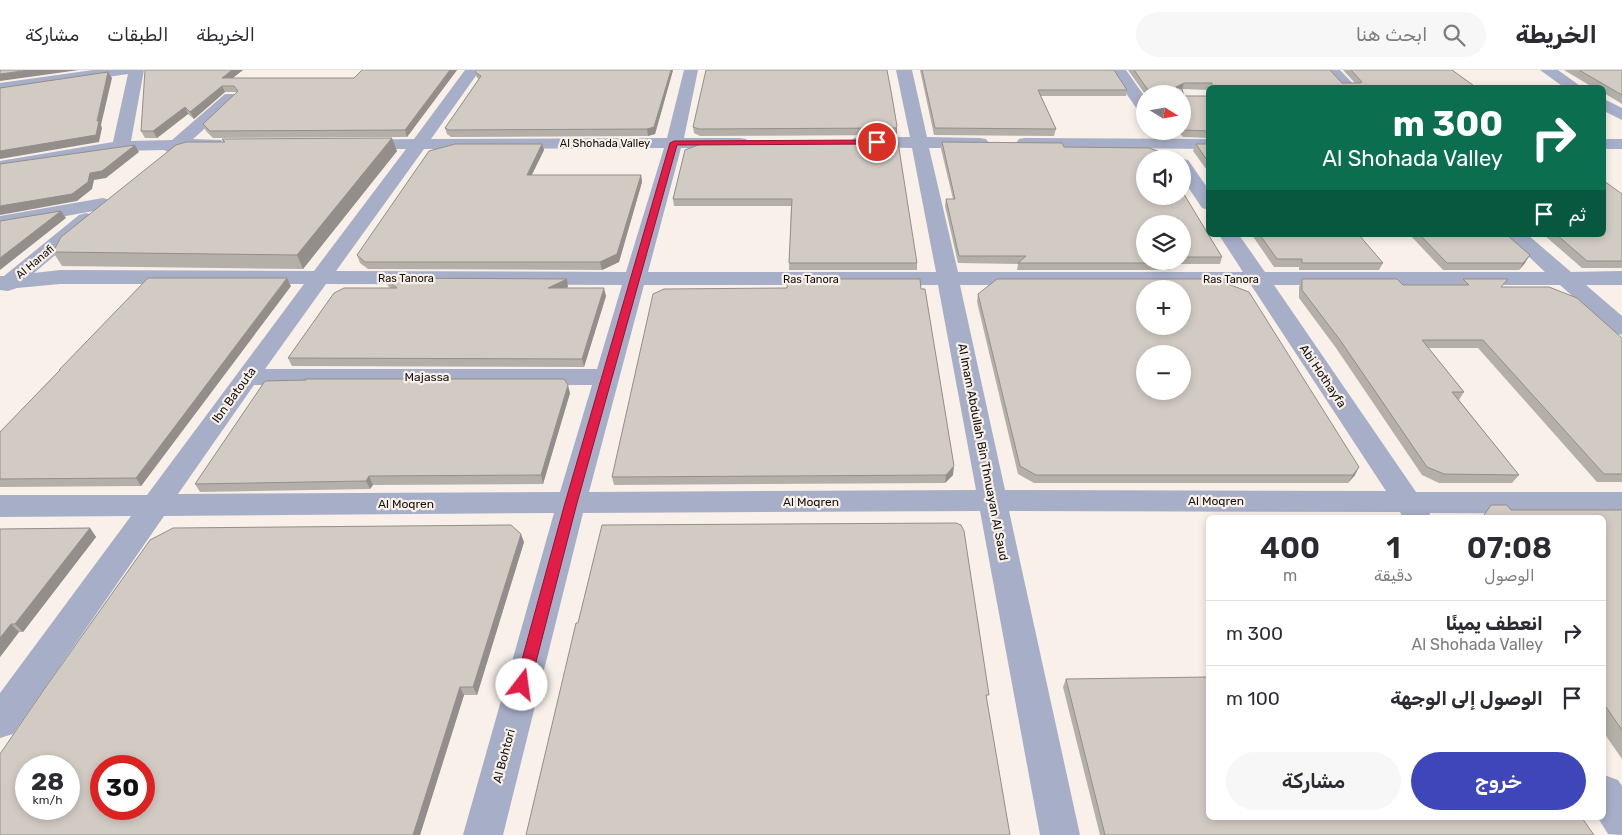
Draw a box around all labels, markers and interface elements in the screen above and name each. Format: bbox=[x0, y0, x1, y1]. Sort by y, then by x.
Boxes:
search box bbox=[1136, 12, 1486, 57]
icon: search bbox=[1440, 21, 1468, 49]
text: الخريطة bbox=[1516, 21, 1597, 49]
text: ابحث هنا bbox=[1356, 23, 1428, 46]
text: مشاركة bbox=[25, 24, 79, 46]
text: الطبقات bbox=[107, 24, 168, 46]
text: الخريطة bbox=[196, 24, 255, 46]
north arrow bbox=[1136, 85, 1191, 140]
map controls bbox=[1136, 85, 1191, 400]
text: 300 m bbox=[1393, 103, 1503, 145]
icon: right bbox=[1521, 105, 1586, 170]
pin bbox=[856, 121, 898, 163]
icon: arrive bbox=[863, 128, 891, 156]
street label: Al Shohada Valley bbox=[560, 137, 650, 150]
text: Al Shohada Valley bbox=[1322, 145, 1503, 172]
button: sound bbox=[1136, 150, 1191, 205]
icon: arrive bbox=[1530, 200, 1558, 228]
text: ثم bbox=[1568, 203, 1586, 226]
button: layers bbox=[1136, 215, 1191, 270]
street label: Al Hanafi bbox=[13, 242, 57, 282]
street label: Ras Tanora bbox=[378, 272, 434, 285]
street label: Ras Tanora bbox=[783, 273, 839, 286]
street label: Ras Tanora bbox=[1203, 273, 1259, 286]
button: + bbox=[1136, 280, 1191, 335]
street label: Al Imam Abdullah Bin Thnuayan Al Saud bbox=[955, 342, 1011, 562]
street label: Abi Hothayfa bbox=[1297, 342, 1349, 410]
button: − bbox=[1136, 345, 1191, 400]
street label: Ibn Batouta bbox=[209, 364, 259, 426]
street label: Majassa bbox=[405, 370, 449, 384]
street label: Al Moqren bbox=[1188, 494, 1244, 508]
street label: Al Moqren bbox=[783, 495, 839, 509]
street label: Al Moqren bbox=[378, 497, 434, 511]
text: 400 bbox=[1260, 530, 1320, 566]
text: 1 bbox=[1386, 530, 1401, 566]
text: 07:08 bbox=[1467, 530, 1552, 566]
text: m bbox=[1283, 566, 1297, 585]
text: دقيقة bbox=[1374, 566, 1413, 585]
text: الوصول bbox=[1484, 566, 1535, 585]
text: انعطف يمينًا bbox=[1446, 612, 1543, 635]
icon: right bbox=[1558, 619, 1586, 647]
text: 300 m bbox=[1226, 622, 1283, 645]
text: Al Shohada Valley bbox=[1412, 635, 1543, 654]
position arrow bbox=[495, 658, 547, 710]
icon: arrive bbox=[1558, 684, 1586, 712]
text: 100 m bbox=[1226, 687, 1280, 710]
text: الوصول إلى الوجهة bbox=[1390, 687, 1543, 710]
street label: Al Bohtori bbox=[490, 728, 518, 784]
button: مشاركة bbox=[1226, 752, 1401, 810]
button: خروج bbox=[1411, 752, 1586, 810]
speed limit sign: 30 bbox=[90, 755, 155, 820]
text: 28 bbox=[31, 767, 64, 796]
text: km/h bbox=[33, 793, 62, 807]

